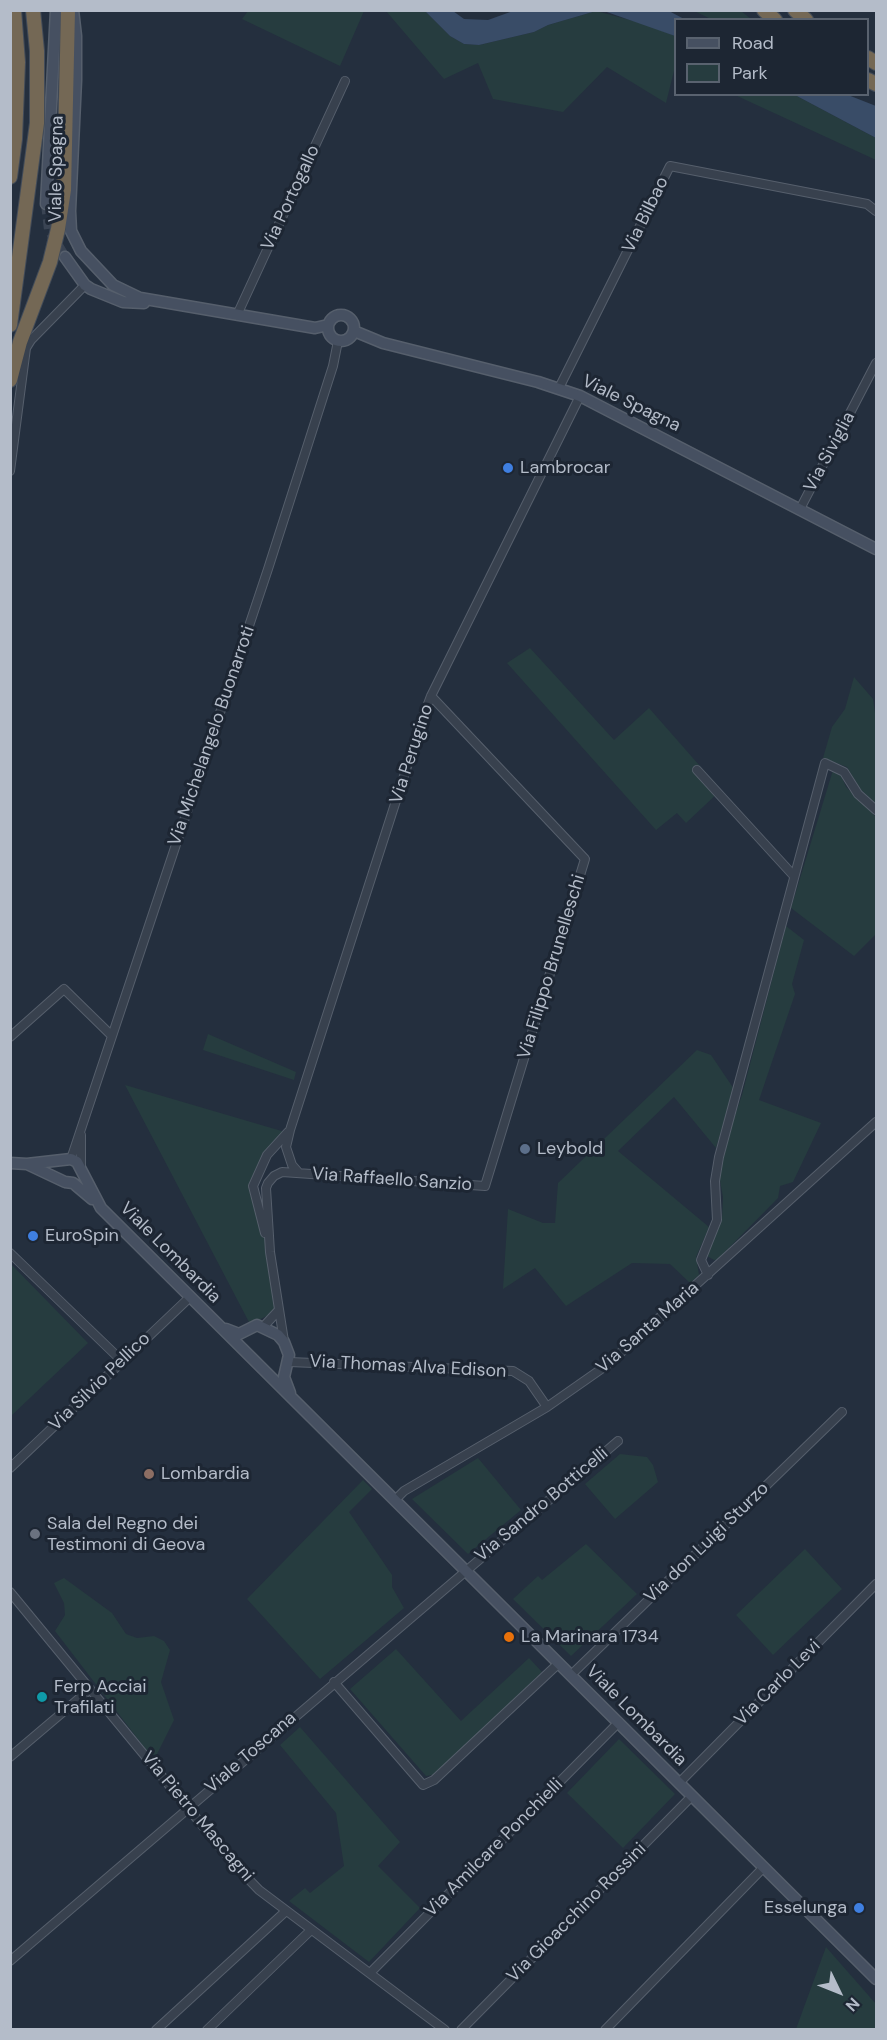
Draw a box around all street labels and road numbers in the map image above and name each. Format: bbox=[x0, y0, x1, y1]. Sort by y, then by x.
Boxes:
street label: Viale Spagna bbox=[45, 115, 69, 223]
street label: Via Portogallo bbox=[257, 142, 325, 254]
street label: Via Bilbao bbox=[618, 173, 674, 257]
street label: Viale Spagna bbox=[578, 371, 684, 437]
street label: Via Siviglia bbox=[800, 408, 860, 496]
street label: Via Michelangelo Buonarroti bbox=[164, 623, 260, 849]
street label: Via Perugino bbox=[386, 701, 438, 807]
street label: Via Filippo Brunelleschi bbox=[514, 872, 590, 1062]
street label: Via Raffaello Sanzio bbox=[311, 1164, 473, 1196]
street label: Viale Lombardia bbox=[115, 1198, 225, 1308]
street label: Via Santa Maria bbox=[592, 1278, 704, 1378]
street label: Via Silvio Pellico bbox=[45, 1328, 155, 1436]
street label: Via Thomas Alva Edison bbox=[309, 1351, 507, 1383]
street label: Via Sandro Botticelli bbox=[471, 1443, 613, 1567]
street label: Via don Luigi Sturzo bbox=[640, 1478, 774, 1608]
street label: Via Carlo Levi bbox=[731, 1636, 825, 1730]
street label: Viale Lombardia bbox=[581, 1661, 691, 1771]
street label: Viale Toscana bbox=[201, 1708, 301, 1798]
street label: Via Pietro Mascagni bbox=[136, 1748, 258, 1886]
street label: Via Amilcare Ponchielli bbox=[420, 1774, 568, 1922]
street label: Via Gioacchino Rossini bbox=[503, 1839, 651, 1987]

